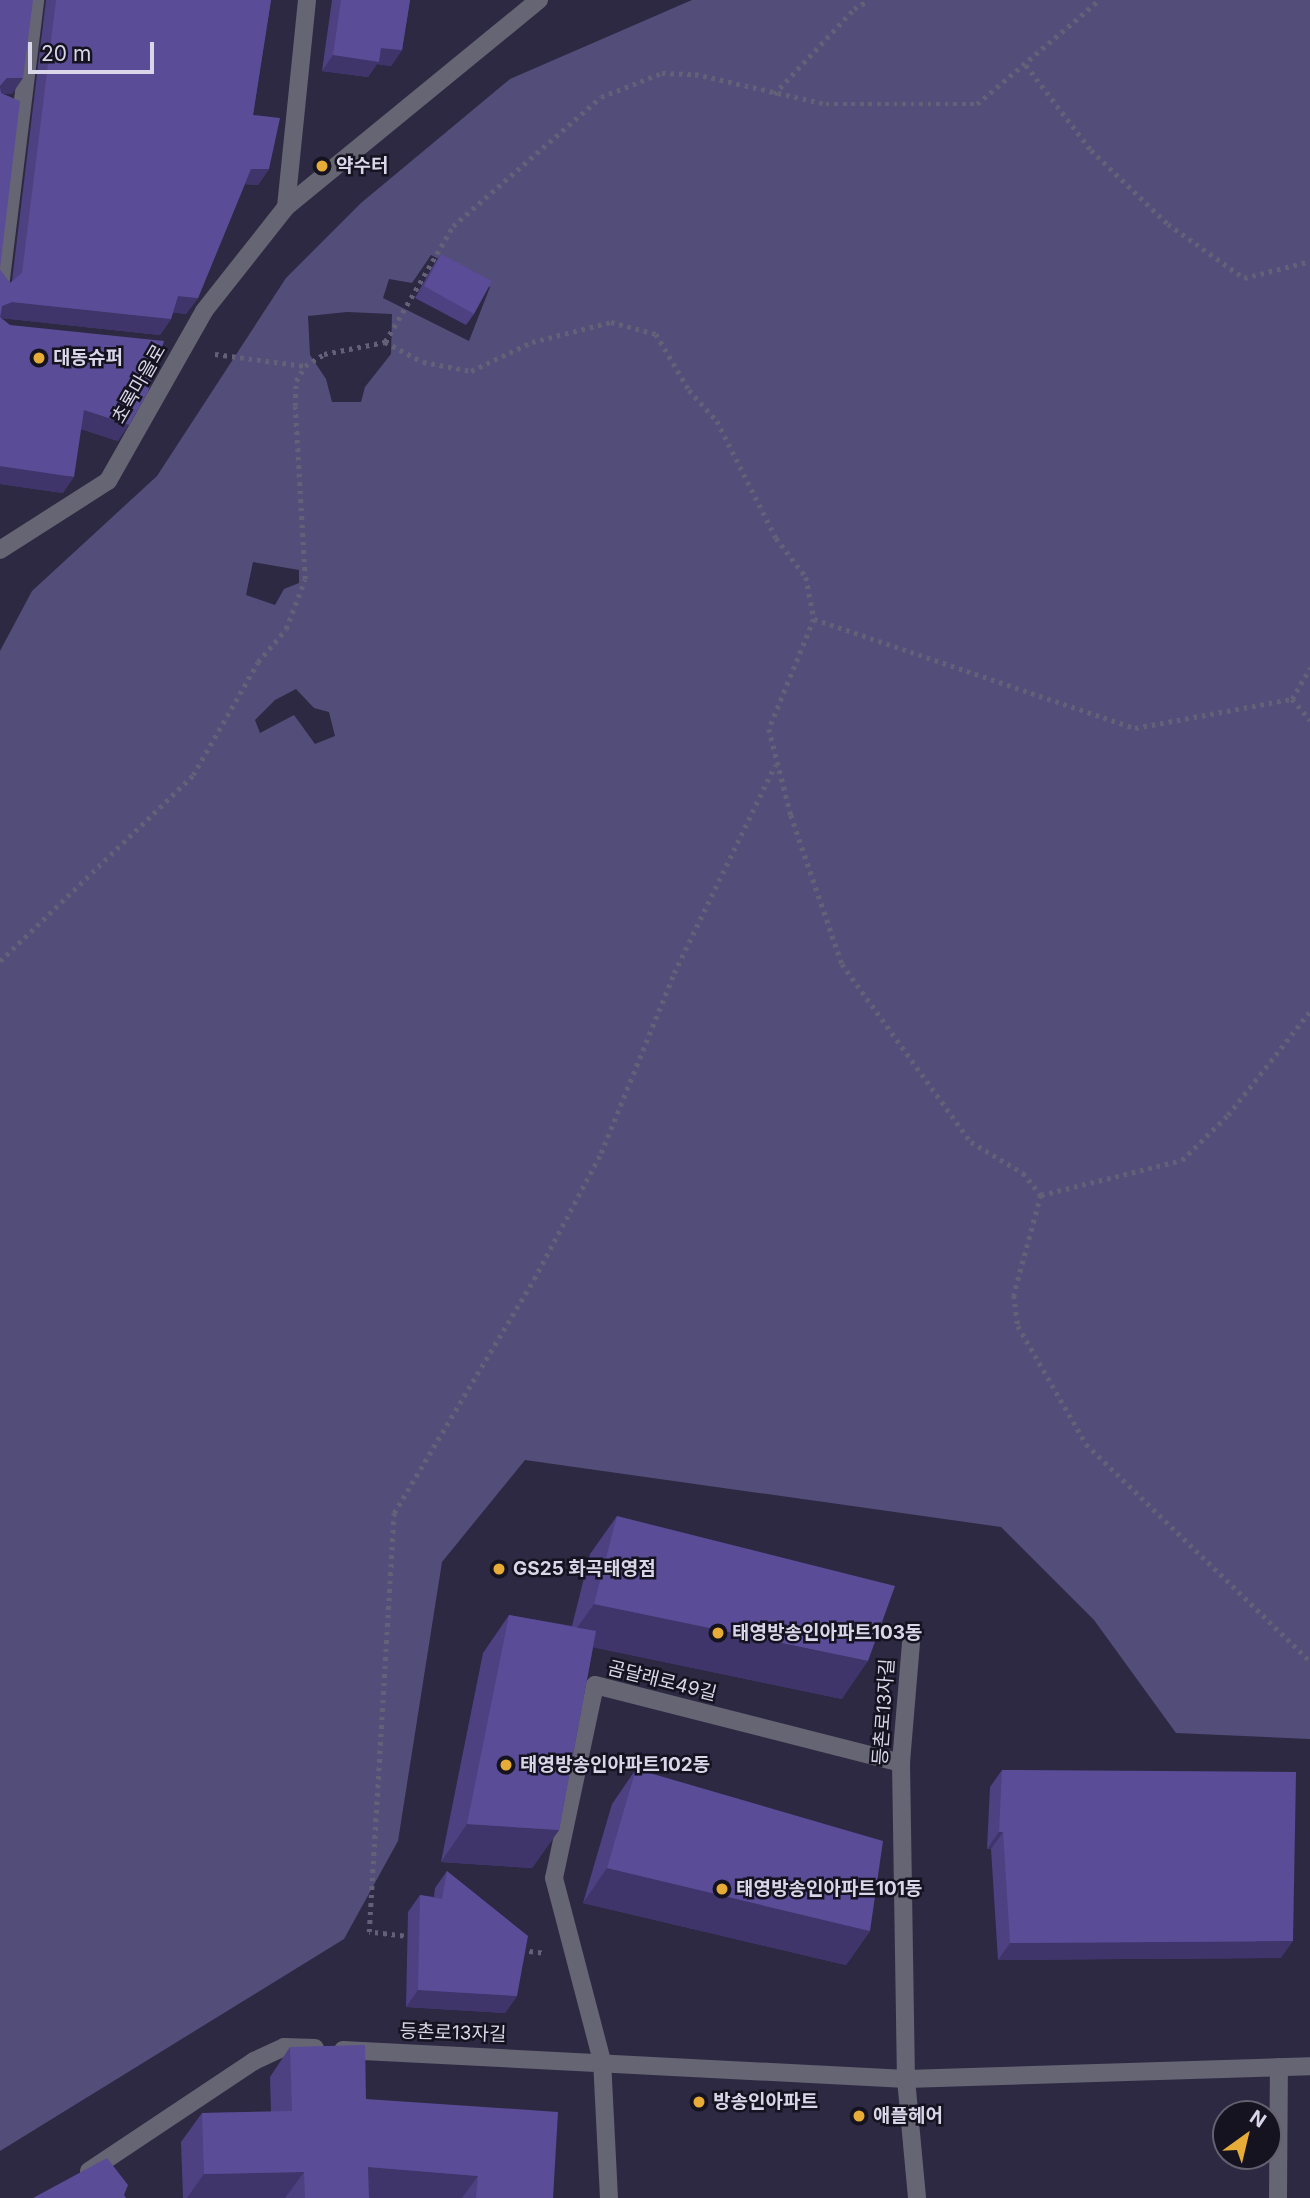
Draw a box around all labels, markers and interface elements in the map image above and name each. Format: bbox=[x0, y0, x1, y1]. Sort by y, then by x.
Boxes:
scale bar bbox=[32, 28, 158, 72]
text: 20 m bbox=[41, 41, 91, 66]
place label: 약수터 bbox=[336, 155, 388, 177]
marker: 약수터 bbox=[314, 158, 330, 174]
street label: 초록마을로 bbox=[107, 340, 171, 428]
place label: 대동슈퍼 bbox=[53, 347, 123, 369]
marker: 대동슈퍼 bbox=[31, 350, 47, 366]
place label: GS25 화곡태영점 bbox=[513, 1558, 656, 1580]
marker: GS25 화곡태영점 bbox=[491, 1561, 507, 1577]
place label: 태영방송인아파트103동 bbox=[732, 1622, 923, 1644]
marker: 태영방송인아파트103동 bbox=[710, 1625, 726, 1641]
street label: 곰달래로49길 bbox=[605, 1656, 719, 1706]
street label: 등촌로13자길 bbox=[869, 1658, 899, 1766]
place label: 태영방송인아파트102동 bbox=[520, 1754, 710, 1776]
marker: 태영방송인아파트102동 bbox=[498, 1757, 514, 1773]
place label: 태영방송인아파트101동 bbox=[736, 1878, 923, 1900]
marker: 태영방송인아파트101동 bbox=[714, 1881, 730, 1897]
street label: 등촌로13자길 bbox=[399, 2020, 507, 2046]
place label: 방송인아파트 bbox=[713, 2091, 818, 2113]
marker: 방송인아파트 bbox=[691, 2094, 707, 2110]
north arrow bbox=[1212, 2100, 1282, 2170]
place label: 애플헤어 bbox=[873, 2105, 943, 2127]
text: N bbox=[1245, 2105, 1270, 2132]
marker: 애플헤어 bbox=[851, 2108, 867, 2124]

